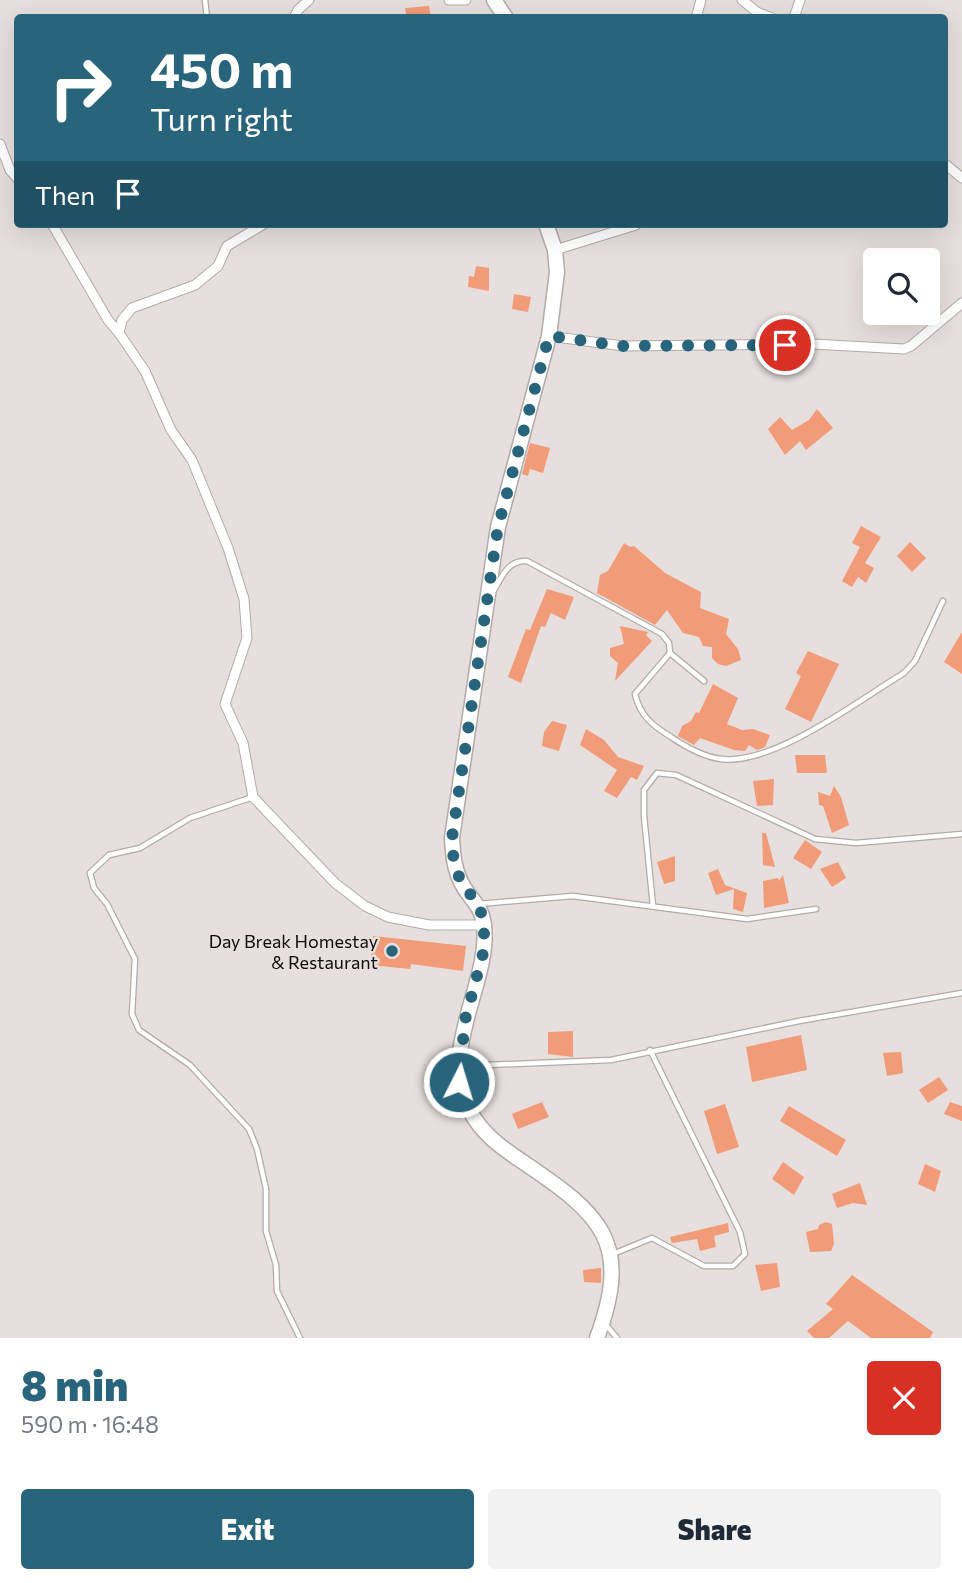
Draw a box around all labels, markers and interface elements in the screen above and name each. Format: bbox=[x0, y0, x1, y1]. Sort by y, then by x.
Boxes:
text: 450 m bbox=[150, 38, 293, 98]
icon: right bbox=[35, 42, 126, 133]
text: Turn right bbox=[150, 98, 293, 138]
icon: arrive bbox=[109, 175, 147, 213]
text: Then bbox=[35, 179, 95, 210]
map controls bbox=[863, 248, 940, 325]
button: search bbox=[863, 248, 940, 325]
pin bbox=[755, 315, 815, 375]
icon: arrive bbox=[766, 326, 804, 364]
place label: Day Break Homestay & Restaurant bbox=[209, 930, 378, 973]
marker: Day Break Homestay & Restaurant bbox=[384, 943, 400, 959]
position arrow bbox=[422, 1045, 496, 1119]
text: 8 min bbox=[21, 1358, 129, 1410]
button: close bbox=[867, 1361, 941, 1435]
text: 590 m · 16:48 bbox=[21, 1410, 159, 1438]
button: Exit bbox=[21, 1489, 474, 1569]
button: Share bbox=[488, 1489, 941, 1569]

